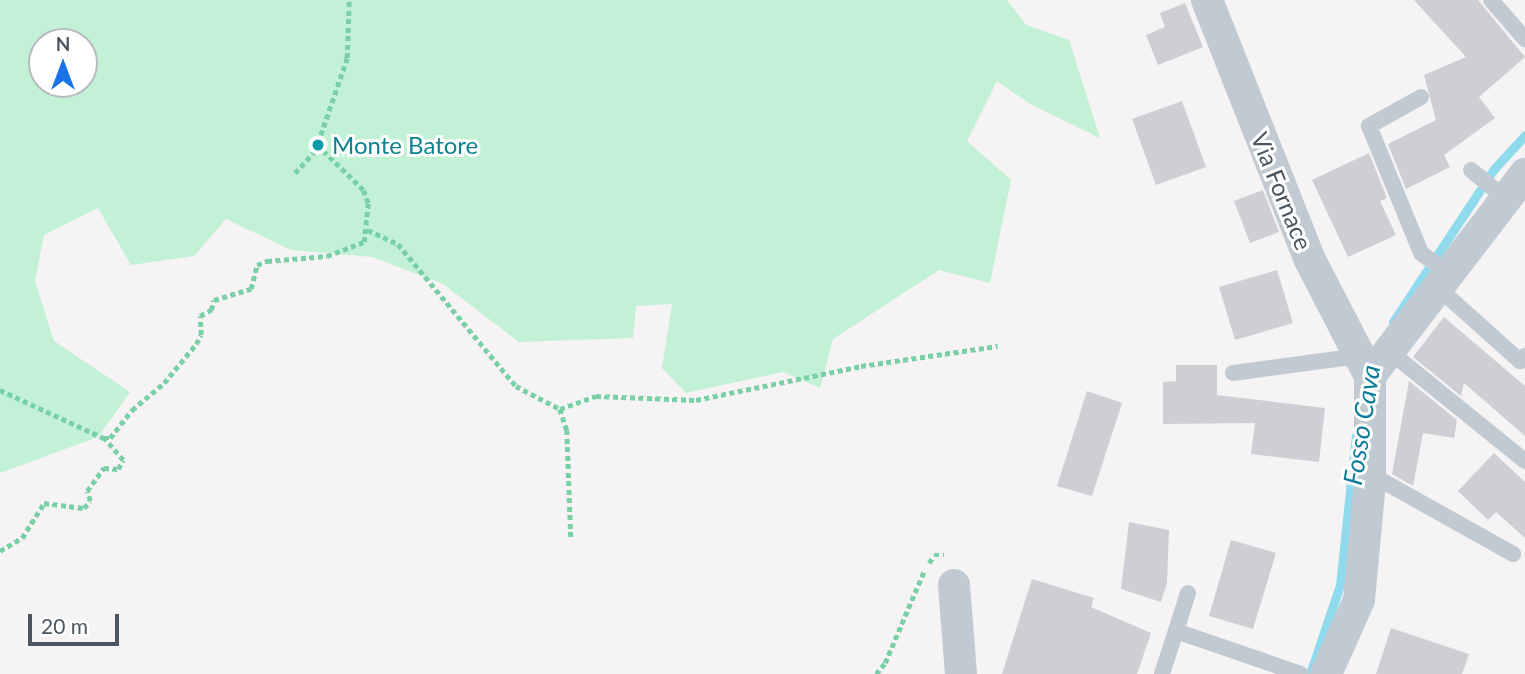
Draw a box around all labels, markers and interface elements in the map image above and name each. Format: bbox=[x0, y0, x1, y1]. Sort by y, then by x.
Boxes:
north arrow bbox=[28, 28, 98, 98]
text: N bbox=[56, 32, 70, 55]
street label: Via Fornace bbox=[1245, 128, 1319, 254]
place label: Monte Batore bbox=[332, 131, 478, 159]
marker: Monte Batore bbox=[310, 137, 326, 153]
water label: Fosso Cava bbox=[1337, 363, 1387, 487]
scale bar bbox=[32, 600, 122, 644]
text: 20 m bbox=[41, 613, 88, 638]

